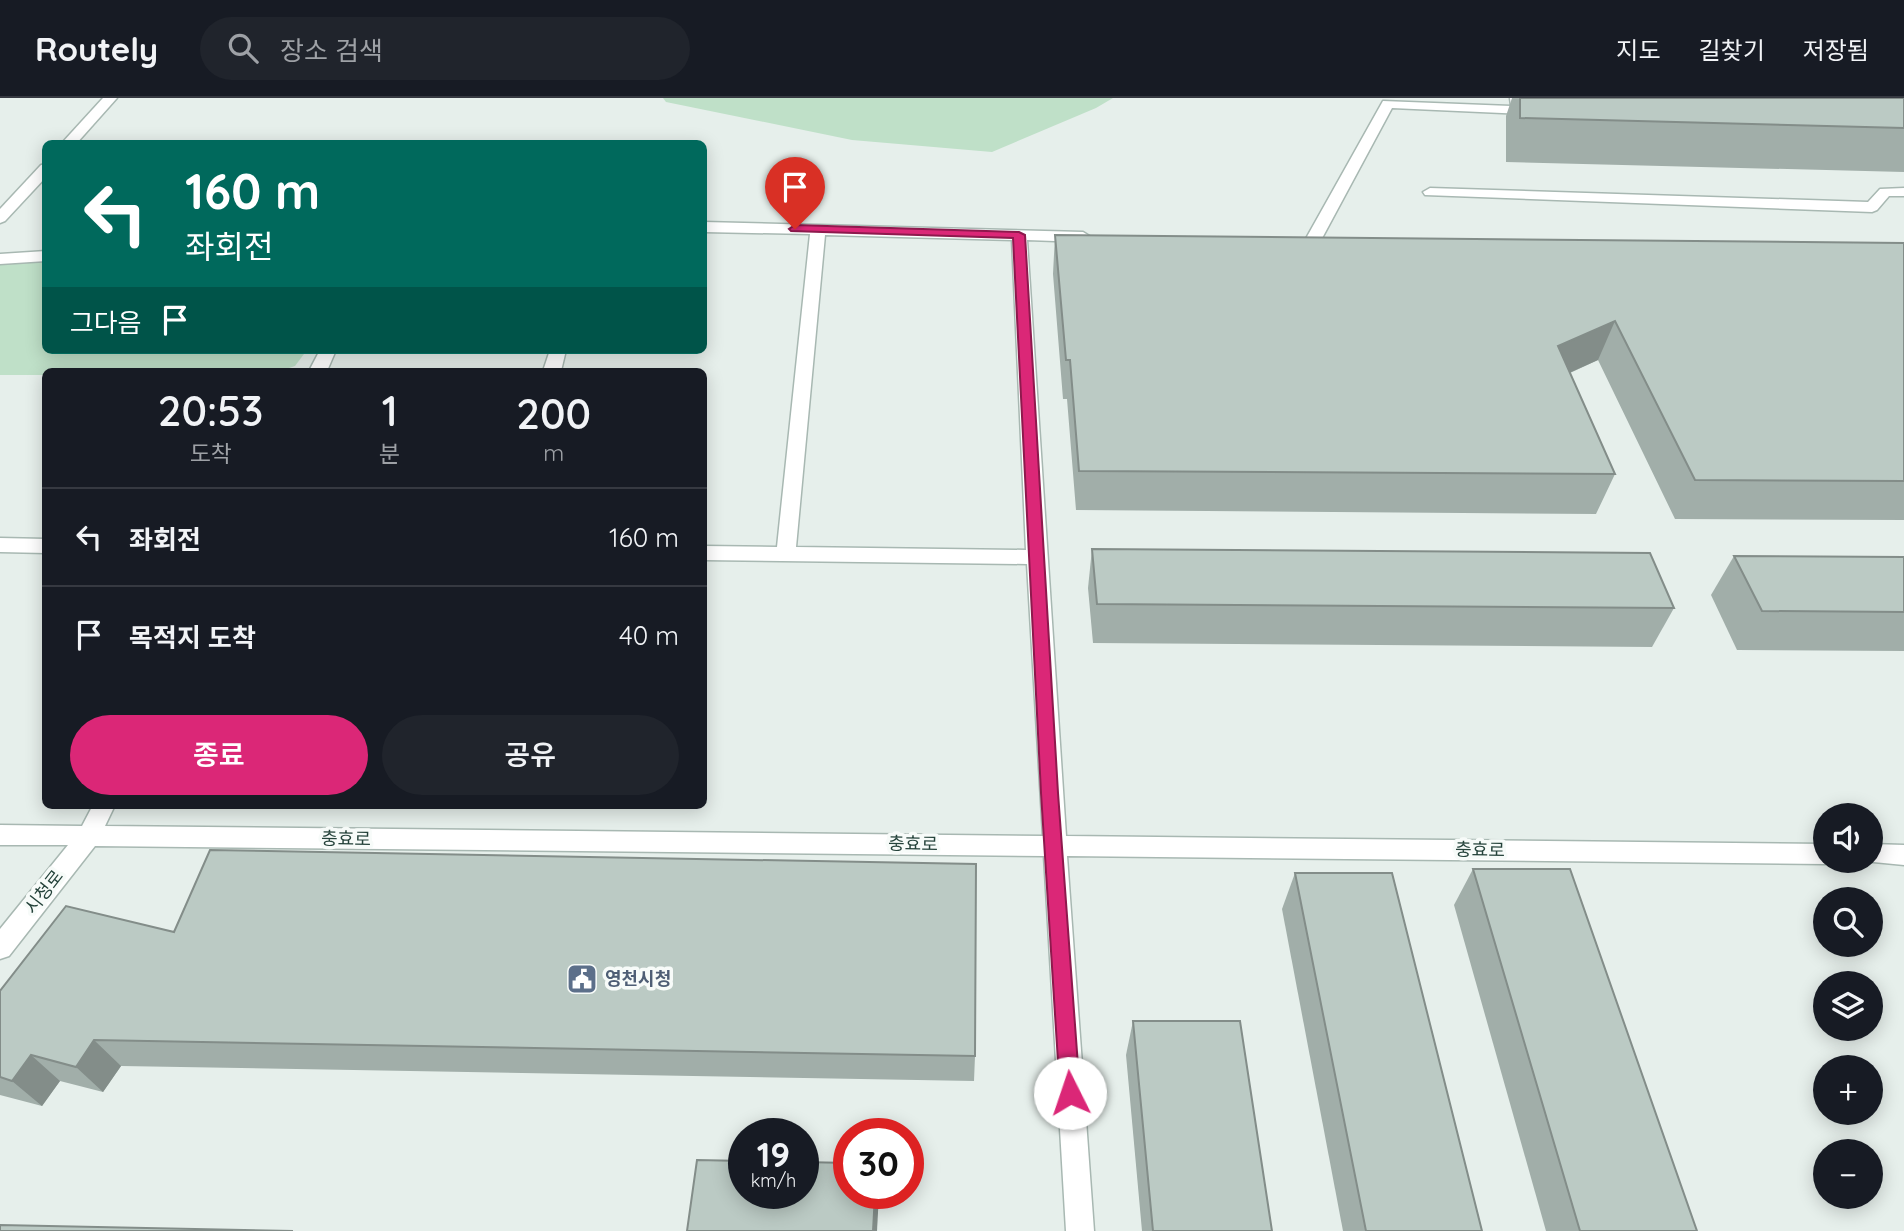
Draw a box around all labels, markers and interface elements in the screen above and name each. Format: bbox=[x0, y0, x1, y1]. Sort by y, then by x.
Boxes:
search box bbox=[200, 17, 690, 80]
text: Routely bbox=[35, 28, 158, 69]
icon: search bbox=[224, 29, 262, 67]
text: 장소 검색 bbox=[280, 34, 383, 67]
text: 지도 bbox=[1616, 35, 1661, 65]
text: 길찾기 bbox=[1699, 35, 1765, 65]
text: 저장됨 bbox=[1803, 35, 1869, 65]
pin bbox=[765, 157, 825, 229]
text: 160 m bbox=[185, 160, 320, 221]
icon: left bbox=[70, 168, 161, 259]
icon: arrive bbox=[776, 168, 814, 206]
text: 좌회전 bbox=[185, 226, 273, 266]
icon: arrive bbox=[156, 301, 194, 339]
text: 그다음 bbox=[70, 306, 142, 339]
text: 20:53 bbox=[158, 384, 263, 437]
text: 1 bbox=[382, 384, 398, 437]
text: 200 bbox=[516, 387, 591, 440]
text: m bbox=[543, 438, 564, 467]
text: 도착 bbox=[190, 439, 232, 468]
text: 분 bbox=[379, 439, 401, 468]
icon: left bbox=[70, 518, 108, 556]
text: 160 m bbox=[609, 521, 679, 554]
text: 좌회전 bbox=[129, 523, 201, 556]
icon: arrive bbox=[70, 616, 108, 654]
text: 40 m bbox=[619, 619, 679, 652]
text: 목적지 도착 bbox=[129, 621, 256, 654]
button: 종료 bbox=[70, 715, 368, 795]
button: 공유 bbox=[382, 715, 679, 795]
map controls bbox=[1813, 803, 1883, 1209]
button: sound bbox=[1813, 803, 1883, 873]
street label: 충효로 bbox=[321, 827, 371, 850]
street label: 충효로 bbox=[888, 832, 938, 855]
street label: 충효로 bbox=[1455, 838, 1505, 861]
street label: 시청로 bbox=[19, 865, 68, 918]
button: search bbox=[1813, 887, 1883, 957]
public building icon: 영천시청 bbox=[565, 962, 599, 996]
place label: 영천시청 bbox=[605, 967, 671, 990]
button: layers bbox=[1813, 971, 1883, 1041]
button: + bbox=[1813, 1055, 1883, 1125]
position arrow bbox=[1033, 1056, 1107, 1130]
speed limit sign: 30 bbox=[833, 1118, 924, 1209]
text: 19 bbox=[757, 1132, 790, 1176]
button: − bbox=[1813, 1139, 1883, 1209]
text: km/h bbox=[751, 1169, 796, 1192]

